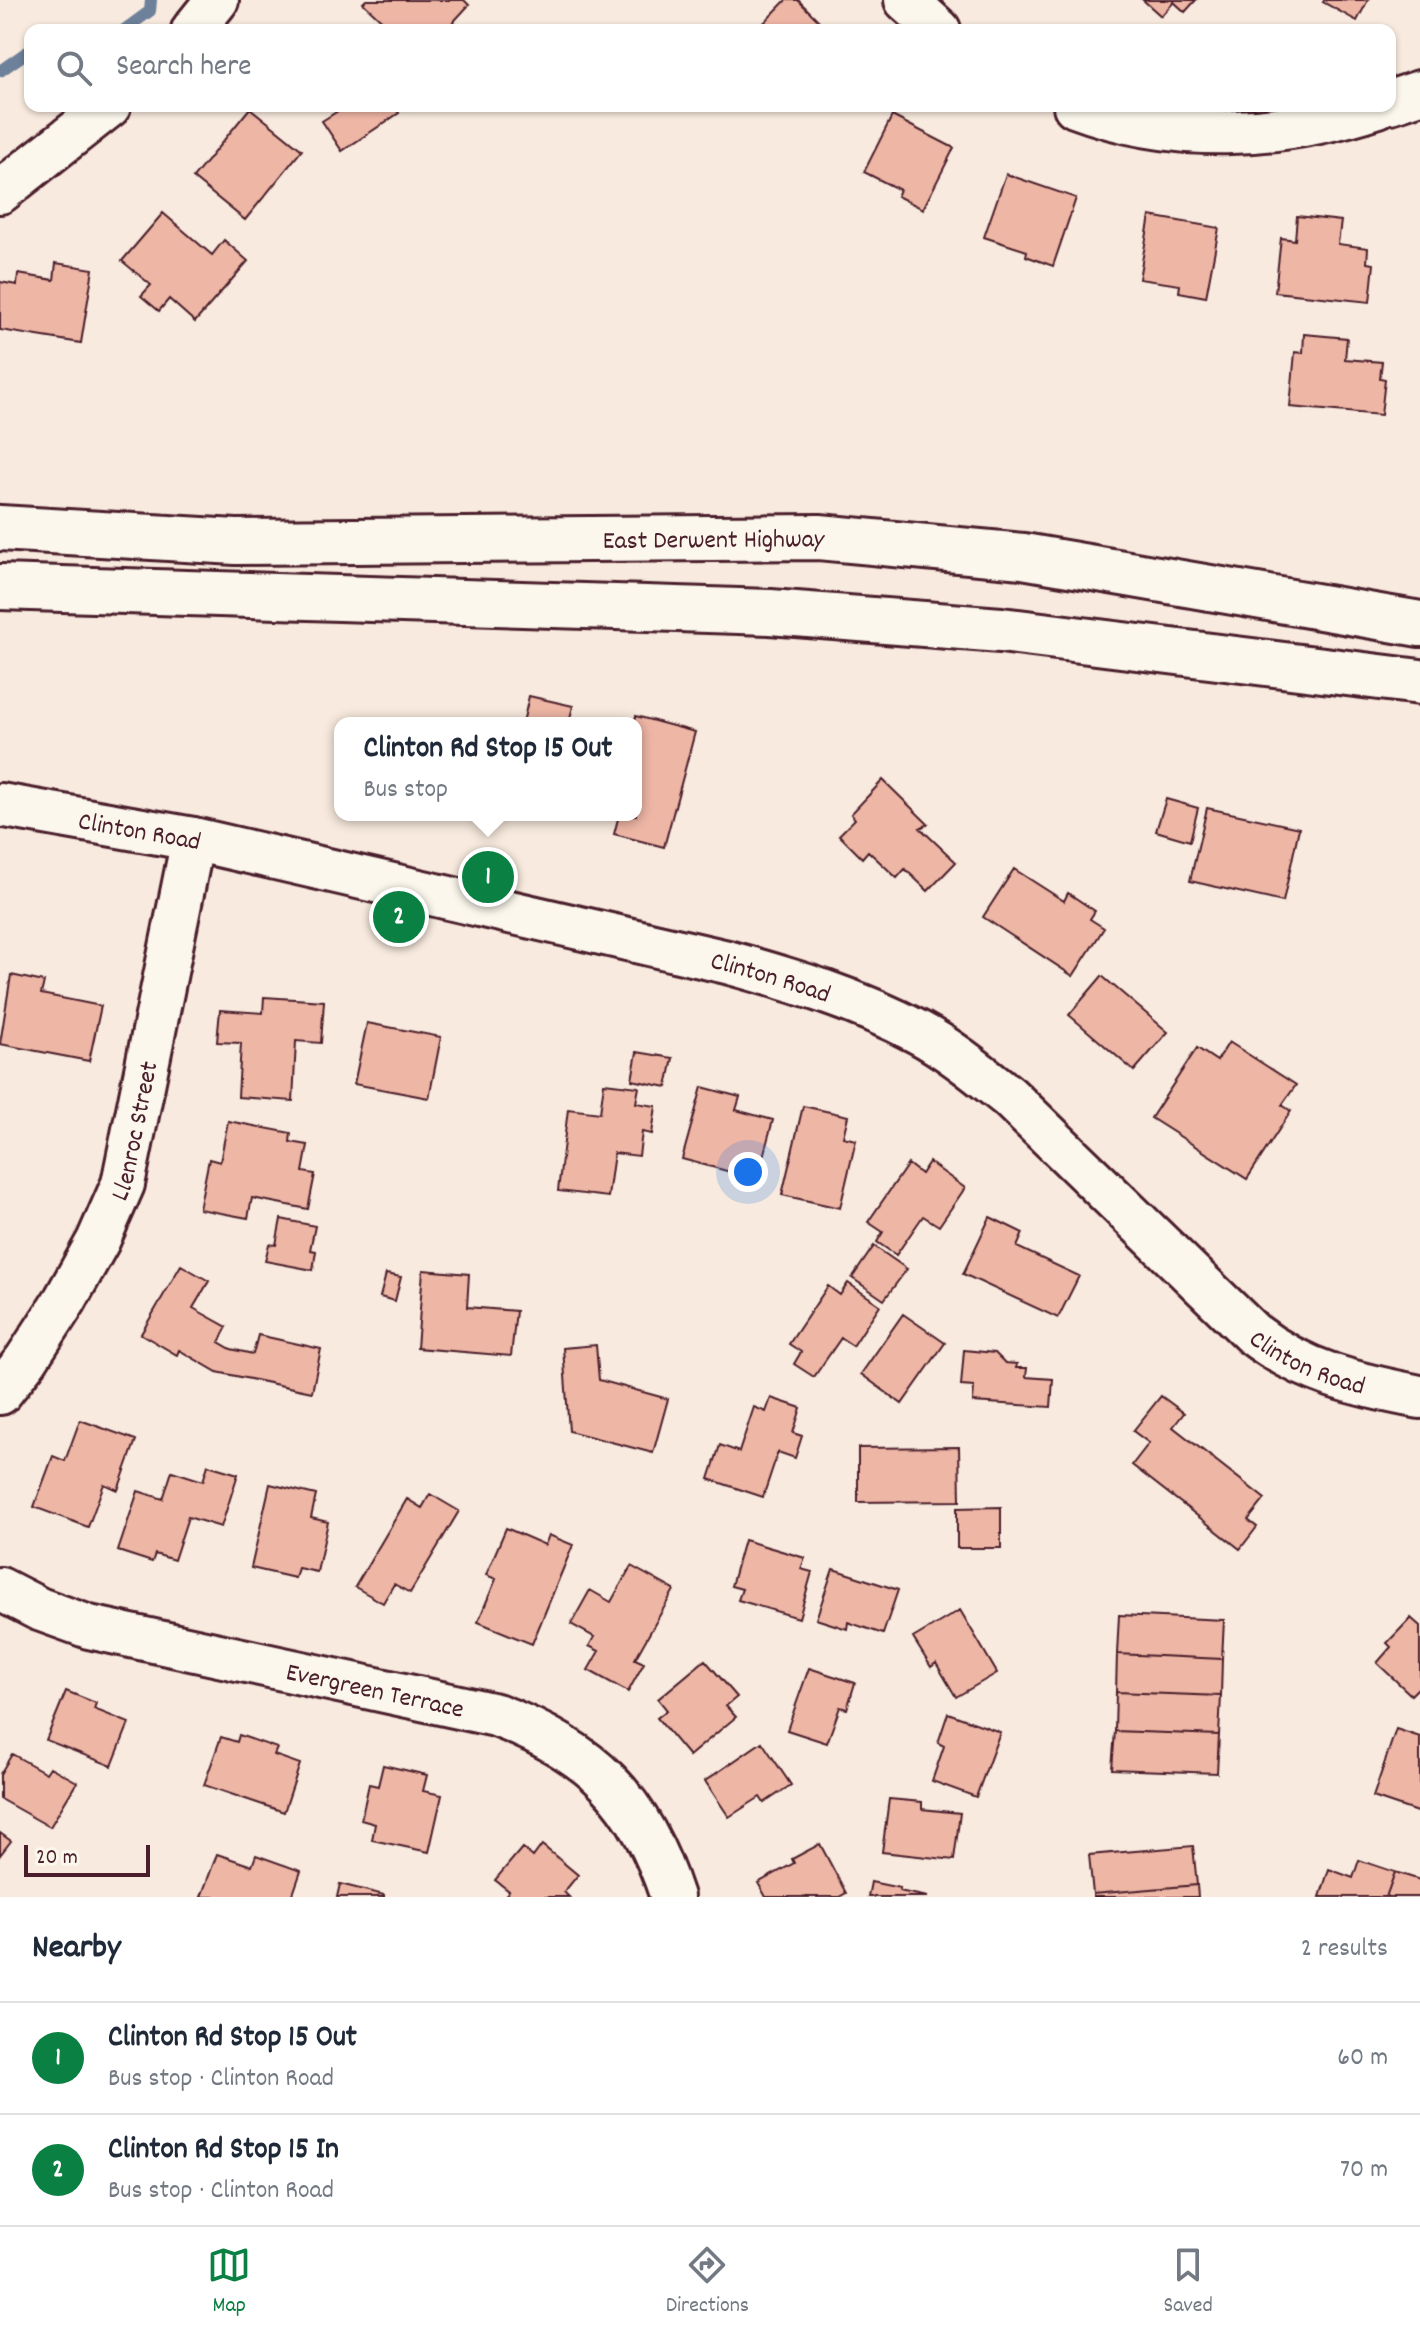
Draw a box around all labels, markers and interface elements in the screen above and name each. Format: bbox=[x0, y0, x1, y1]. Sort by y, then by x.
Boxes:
search box bbox=[24, 24, 1396, 112]
icon: search bbox=[52, 46, 96, 90]
text: Search here bbox=[116, 47, 252, 90]
street label: East Derwent Highway bbox=[603, 522, 826, 561]
popup bbox=[334, 717, 642, 821]
text: Clinton Rd Stop 15 Out bbox=[364, 729, 612, 772]
text: Bus stop bbox=[364, 772, 448, 809]
street label: Clinton Road bbox=[75, 804, 204, 862]
pin: 1 bbox=[462, 847, 514, 907]
pin: 2 bbox=[373, 887, 425, 947]
street label: Clinton Road bbox=[707, 944, 835, 1015]
street label: Llenroc Street bbox=[103, 1058, 170, 1208]
your location bbox=[728, 1152, 768, 1192]
street label: Clinton Road bbox=[1240, 1322, 1369, 1406]
street label: Evergreen Terrace bbox=[282, 1655, 467, 1730]
scale bar bbox=[24, 1841, 150, 1877]
text: 20 m bbox=[36, 1843, 78, 1874]
text: Nearby bbox=[32, 1925, 121, 1974]
text: 2 results bbox=[1301, 1931, 1388, 1968]
text: Clinton Rd Stop 15 Out bbox=[108, 2018, 357, 2061]
text: 1 bbox=[55, 2040, 61, 2077]
text: 60 m bbox=[1337, 2040, 1388, 2077]
text: Bus stop · Clinton Road bbox=[108, 2061, 334, 2098]
text: Clinton Rd Stop 15 In bbox=[108, 2130, 339, 2173]
text: 2 bbox=[52, 2152, 64, 2189]
text: 70 m bbox=[1340, 2152, 1388, 2189]
text: Bus stop · Clinton Road bbox=[108, 2173, 334, 2210]
tab: Map bbox=[207, 2243, 251, 2322]
tab: Directions bbox=[666, 2243, 749, 2322]
tab: Saved bbox=[1164, 2243, 1213, 2322]

